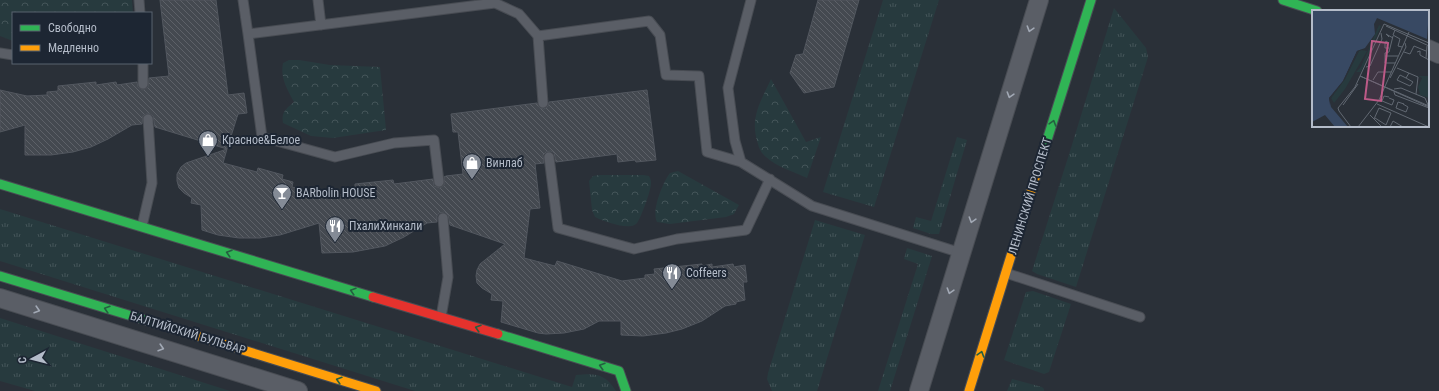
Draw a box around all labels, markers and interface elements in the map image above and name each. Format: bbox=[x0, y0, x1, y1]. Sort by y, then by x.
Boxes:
inset map bbox=[1312, 10, 1429, 127]
legend bbox=[12, 12, 152, 64]
text: Свободно bbox=[48, 21, 97, 35]
one-way arrow bbox=[1026, 25, 1035, 32]
text: Медленно bbox=[48, 41, 99, 55]
one-way arrow bbox=[1006, 92, 1015, 99]
one-way arrow bbox=[1048, 119, 1057, 126]
shop icon: Красное&Белое bbox=[197, 129, 219, 157]
place label: Красное&Белое bbox=[222, 133, 300, 147]
street label: ЛЕНИНСКИЙ ПРОСПЕКТ bbox=[1005, 136, 1054, 256]
shop icon: Винлаб bbox=[461, 152, 483, 180]
place label: Винлаб bbox=[486, 156, 523, 170]
bar icon: BARbolin HOUSE bbox=[271, 182, 293, 210]
place label: BARbolin HOUSE bbox=[296, 186, 375, 200]
restaurant icon: ПхалиХинкали bbox=[324, 215, 346, 243]
one-way arrow bbox=[968, 216, 977, 223]
place label: ПхалиХинкали bbox=[349, 219, 422, 233]
one-way arrow bbox=[225, 249, 232, 258]
restaurant icon: Coffeers bbox=[661, 262, 683, 290]
place label: Coffeers bbox=[686, 266, 727, 280]
one-way arrow bbox=[350, 287, 357, 296]
one-way arrow bbox=[946, 287, 955, 294]
one-way arrow bbox=[34, 305, 41, 314]
one-way arrow bbox=[104, 305, 111, 313]
street label: БАЛТИЙСКИЙ БУЛЬВАР bbox=[129, 308, 248, 357]
one-way arrow bbox=[474, 324, 481, 333]
north arrow bbox=[12, 339, 52, 379]
one-way arrow bbox=[158, 343, 165, 352]
one-way arrow bbox=[976, 350, 985, 357]
text: С bbox=[16, 356, 29, 364]
one-way arrow bbox=[599, 362, 606, 371]
one-way arrow bbox=[335, 376, 342, 384]

